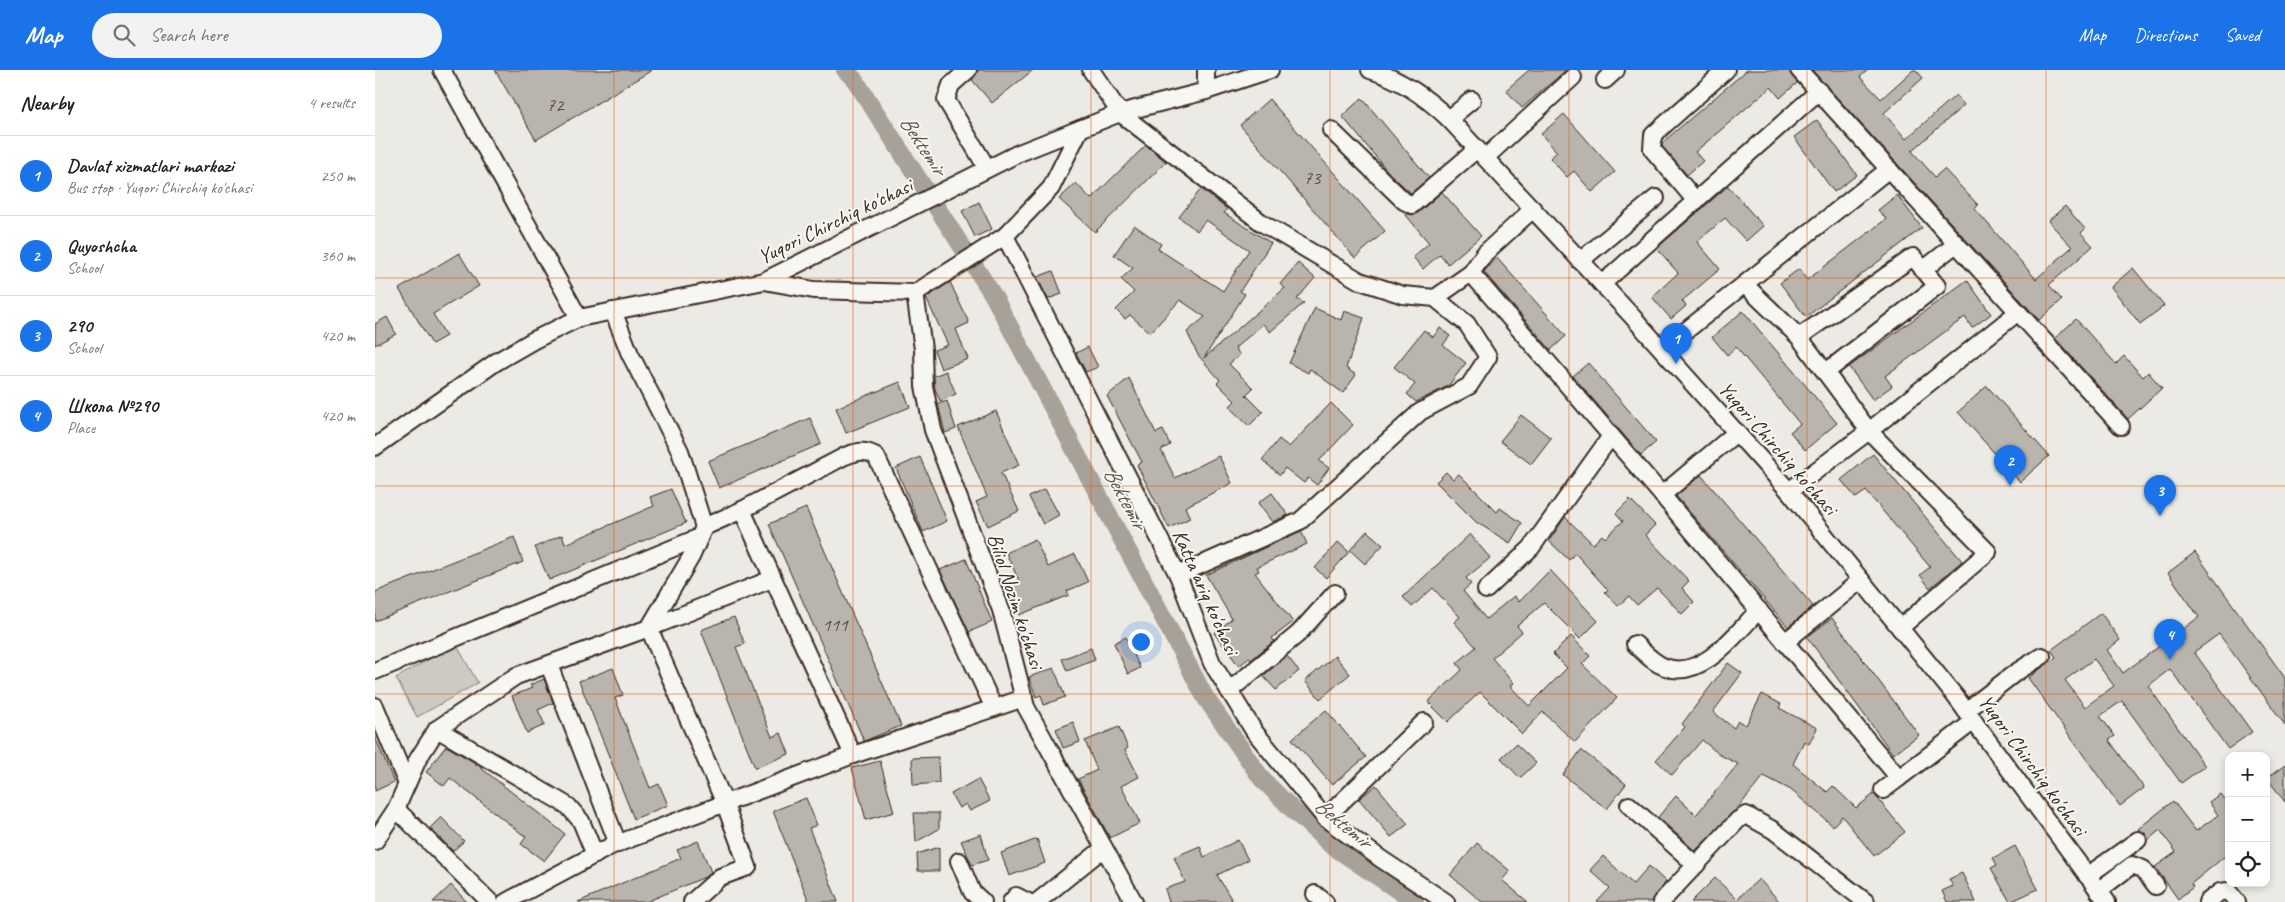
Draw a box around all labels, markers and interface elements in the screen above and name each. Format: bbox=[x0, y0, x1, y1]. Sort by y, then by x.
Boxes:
search box bbox=[92, 13, 442, 58]
text: Map bbox=[25, 20, 62, 50]
icon: search bbox=[110, 21, 138, 49]
text: Search here bbox=[150, 23, 228, 47]
text: Map bbox=[2079, 24, 2106, 46]
text: Directions bbox=[2134, 24, 2197, 46]
text: Saved bbox=[2225, 24, 2260, 46]
text: Nearby bbox=[20, 90, 73, 116]
text: 4 results bbox=[308, 93, 355, 113]
house number: 72 bbox=[546, 93, 565, 117]
water label: Bektemir bbox=[893, 110, 955, 183]
text: Davlat xizmatlari markazi bbox=[67, 154, 233, 178]
text: 1 bbox=[32, 166, 40, 186]
text: 250 m bbox=[321, 166, 355, 186]
house number: 73 bbox=[1303, 166, 1322, 190]
street label: Yuqori Chirchiq ko'chasi bbox=[754, 171, 919, 270]
text: Bus stop · Yuqori Chirchiq ko'chasi bbox=[67, 178, 252, 198]
text: Quyoshcha bbox=[67, 234, 136, 258]
text: 2 bbox=[32, 246, 40, 266]
text: 360 m bbox=[321, 246, 355, 266]
text: School bbox=[67, 258, 101, 278]
text: 290 bbox=[67, 314, 92, 338]
pin: 1 bbox=[1660, 323, 1692, 364]
text: 3 bbox=[32, 326, 40, 346]
text: 420 m bbox=[321, 326, 355, 346]
text: School bbox=[67, 338, 101, 358]
street label: Yuqori Chirchiq ko'chasi bbox=[1713, 376, 1845, 522]
text: Школа №290 bbox=[67, 394, 158, 418]
text: 4 bbox=[32, 406, 40, 426]
text: 420 m bbox=[321, 406, 355, 426]
text: Place bbox=[67, 418, 95, 438]
pin: 2 bbox=[1994, 445, 2026, 486]
water label: Bektemir bbox=[1097, 463, 1155, 537]
pin: 3 bbox=[2144, 475, 2176, 516]
street label: Katta ariq ko'chasi bbox=[1167, 525, 1246, 661]
street label: Biliol Nozim ko'chasi bbox=[982, 530, 1051, 675]
house number: 111 bbox=[822, 613, 849, 637]
pin: 4 bbox=[2154, 619, 2186, 660]
your location bbox=[1128, 629, 1154, 655]
street label: Yuqori Chirchiq ko'chasi bbox=[1973, 689, 2095, 843]
map controls bbox=[2225, 752, 2270, 887]
button: + bbox=[2225, 752, 2270, 797]
water label: Bektemir bbox=[1309, 792, 1380, 857]
button: − bbox=[2225, 797, 2270, 842]
button: locate bbox=[2225, 842, 2270, 887]

